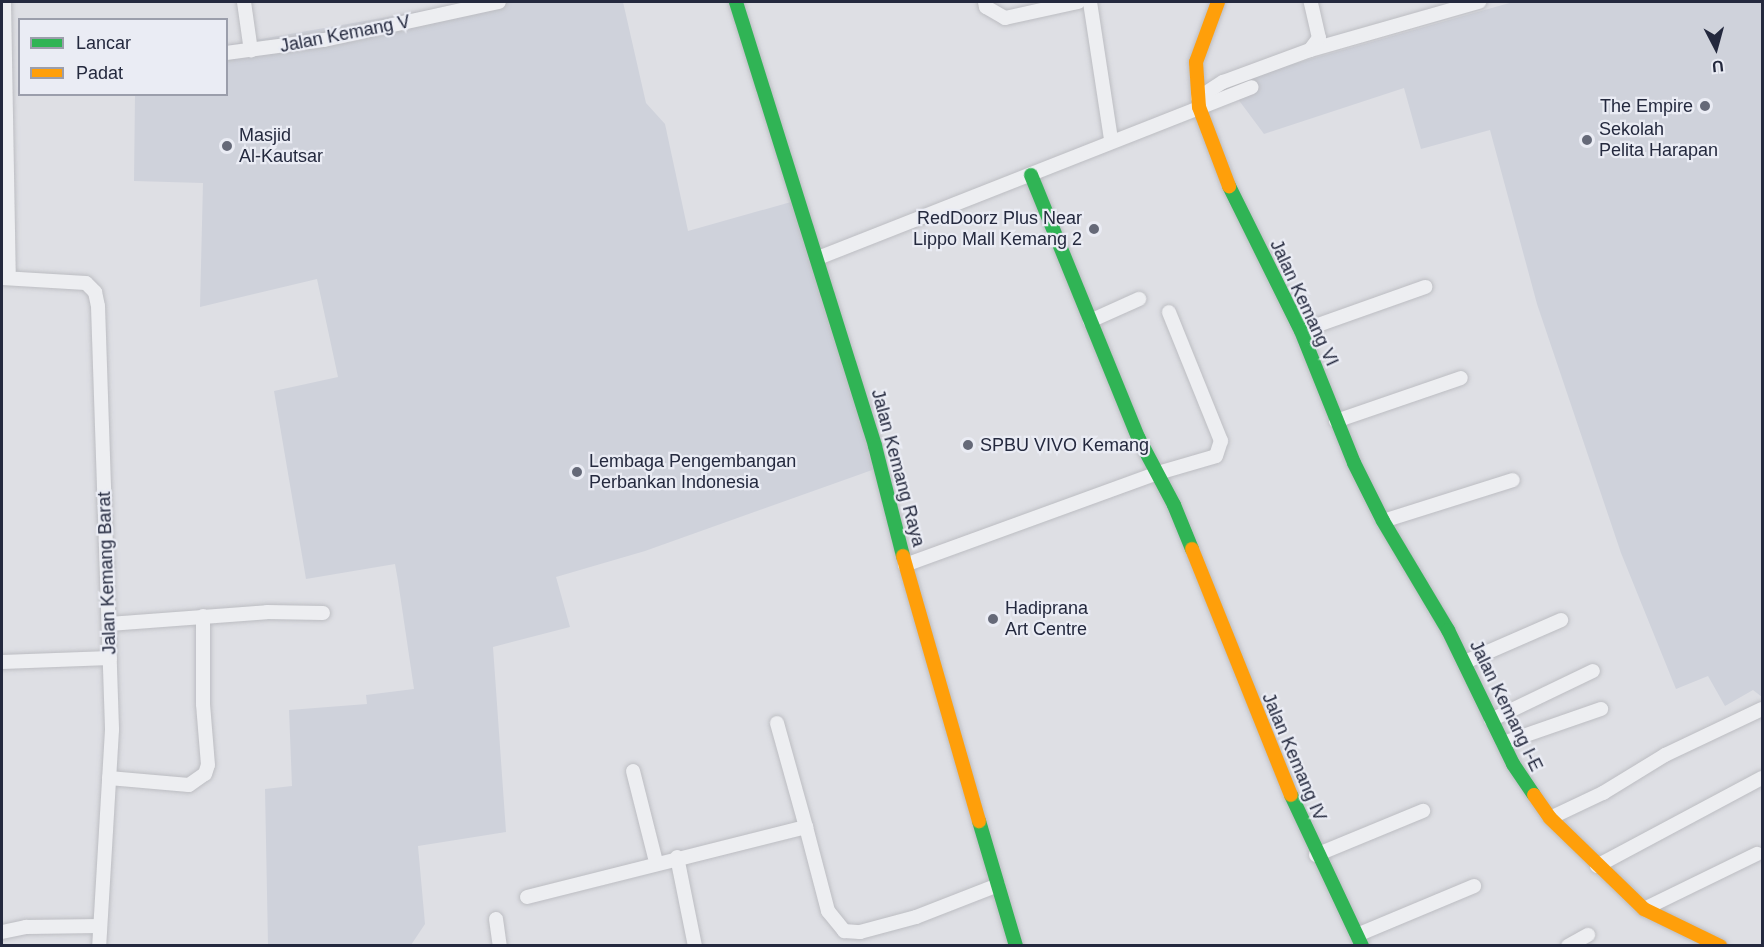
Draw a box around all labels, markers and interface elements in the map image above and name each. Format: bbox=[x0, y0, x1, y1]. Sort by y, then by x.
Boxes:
street label: Jalan Kemang V bbox=[278, 11, 412, 57]
legend bbox=[18, 18, 228, 96]
north arrow bbox=[1686, 18, 1746, 78]
text: Lancar bbox=[76, 33, 131, 53]
text: U bbox=[1711, 57, 1725, 75]
text: Padat bbox=[76, 63, 123, 83]
place label: The Empire bbox=[1600, 95, 1693, 117]
marker: The Empire bbox=[1698, 99, 1712, 113]
place label: Sekolah Pelita Harapan bbox=[1599, 119, 1718, 162]
place label: Masjid Al-Kautsar bbox=[239, 125, 323, 168]
marker: Sekolah Pelita Harapan bbox=[1580, 133, 1594, 147]
marker: Masjid Al-Kautsar bbox=[220, 139, 234, 153]
place label: RedDoorz Plus Near Lippo Mall Kemang 2 bbox=[913, 208, 1082, 250]
marker: RedDoorz Plus Near Lippo Mall Kemang 2 bbox=[1087, 222, 1101, 236]
street label: Jalan Kemang VI bbox=[1265, 236, 1343, 370]
street label: Jalan Kemang Raya bbox=[867, 387, 929, 549]
place label: SPBU VIVO Kemang bbox=[980, 434, 1149, 456]
marker: SPBU VIVO Kemang bbox=[961, 438, 975, 452]
place label: Lembaga Pengembangan Perbankan Indonesia bbox=[589, 451, 796, 494]
marker: Lembaga Pengembangan Perbankan Indonesia bbox=[570, 465, 584, 479]
street label: Jalan Kemang Barat bbox=[93, 491, 121, 655]
place label: Hadiprana Art Centre bbox=[1005, 598, 1088, 640]
marker: Hadiprana Art Centre bbox=[986, 612, 1000, 626]
street label: Jalan Kemang I-E bbox=[1465, 637, 1547, 775]
street label: Jalan Kemang IV bbox=[1257, 690, 1331, 824]

